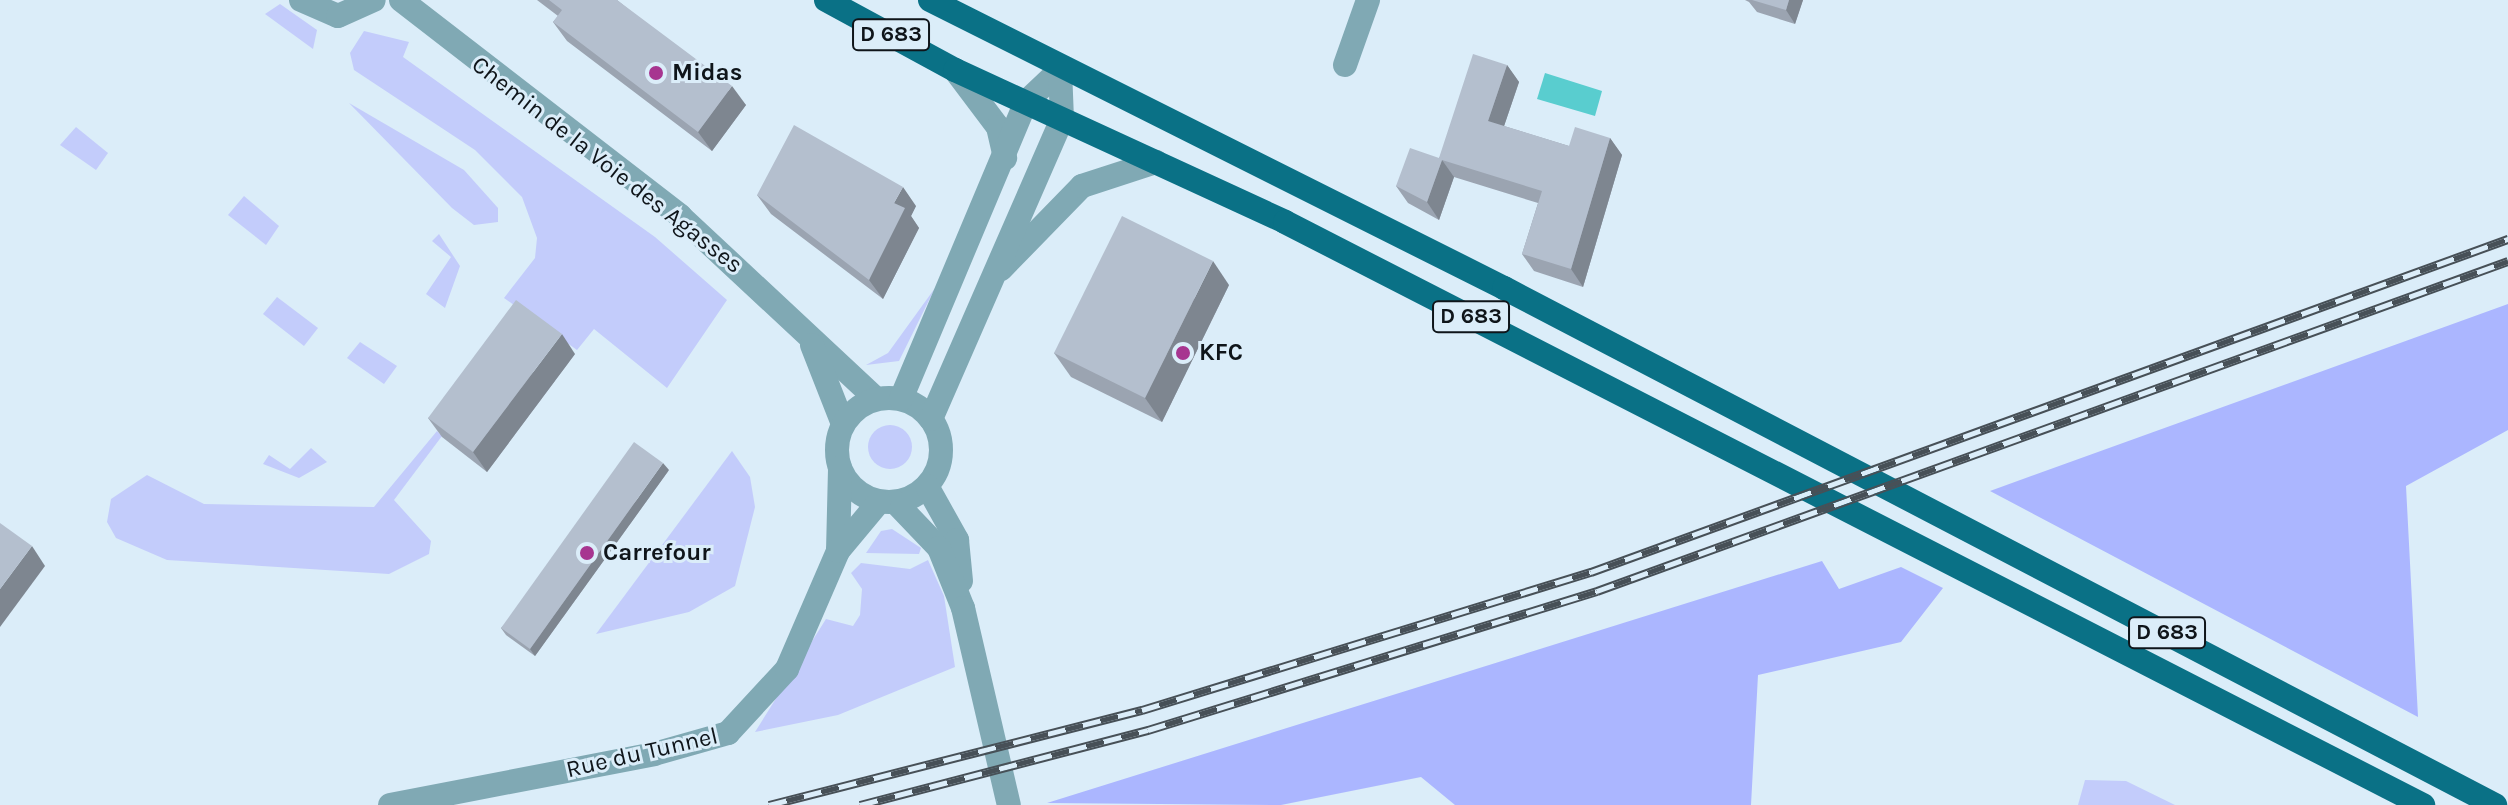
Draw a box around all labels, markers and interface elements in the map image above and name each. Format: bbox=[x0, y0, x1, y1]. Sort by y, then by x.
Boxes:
road number: D 683 bbox=[851, 17, 931, 53]
street label: Chemin de la Voie des Agasses bbox=[466, 50, 748, 280]
place label: Midas bbox=[672, 59, 742, 87]
marker: Midas bbox=[647, 64, 665, 82]
road number: D 683 bbox=[1431, 299, 1511, 335]
place label: KFC bbox=[1199, 339, 1243, 367]
marker: KFC bbox=[1174, 344, 1192, 362]
place label: Carrefour bbox=[603, 539, 711, 567]
marker: Carrefour bbox=[578, 544, 596, 562]
road number: D 683 bbox=[2127, 615, 2207, 651]
street label: Rue du Tunnel bbox=[563, 722, 721, 784]

